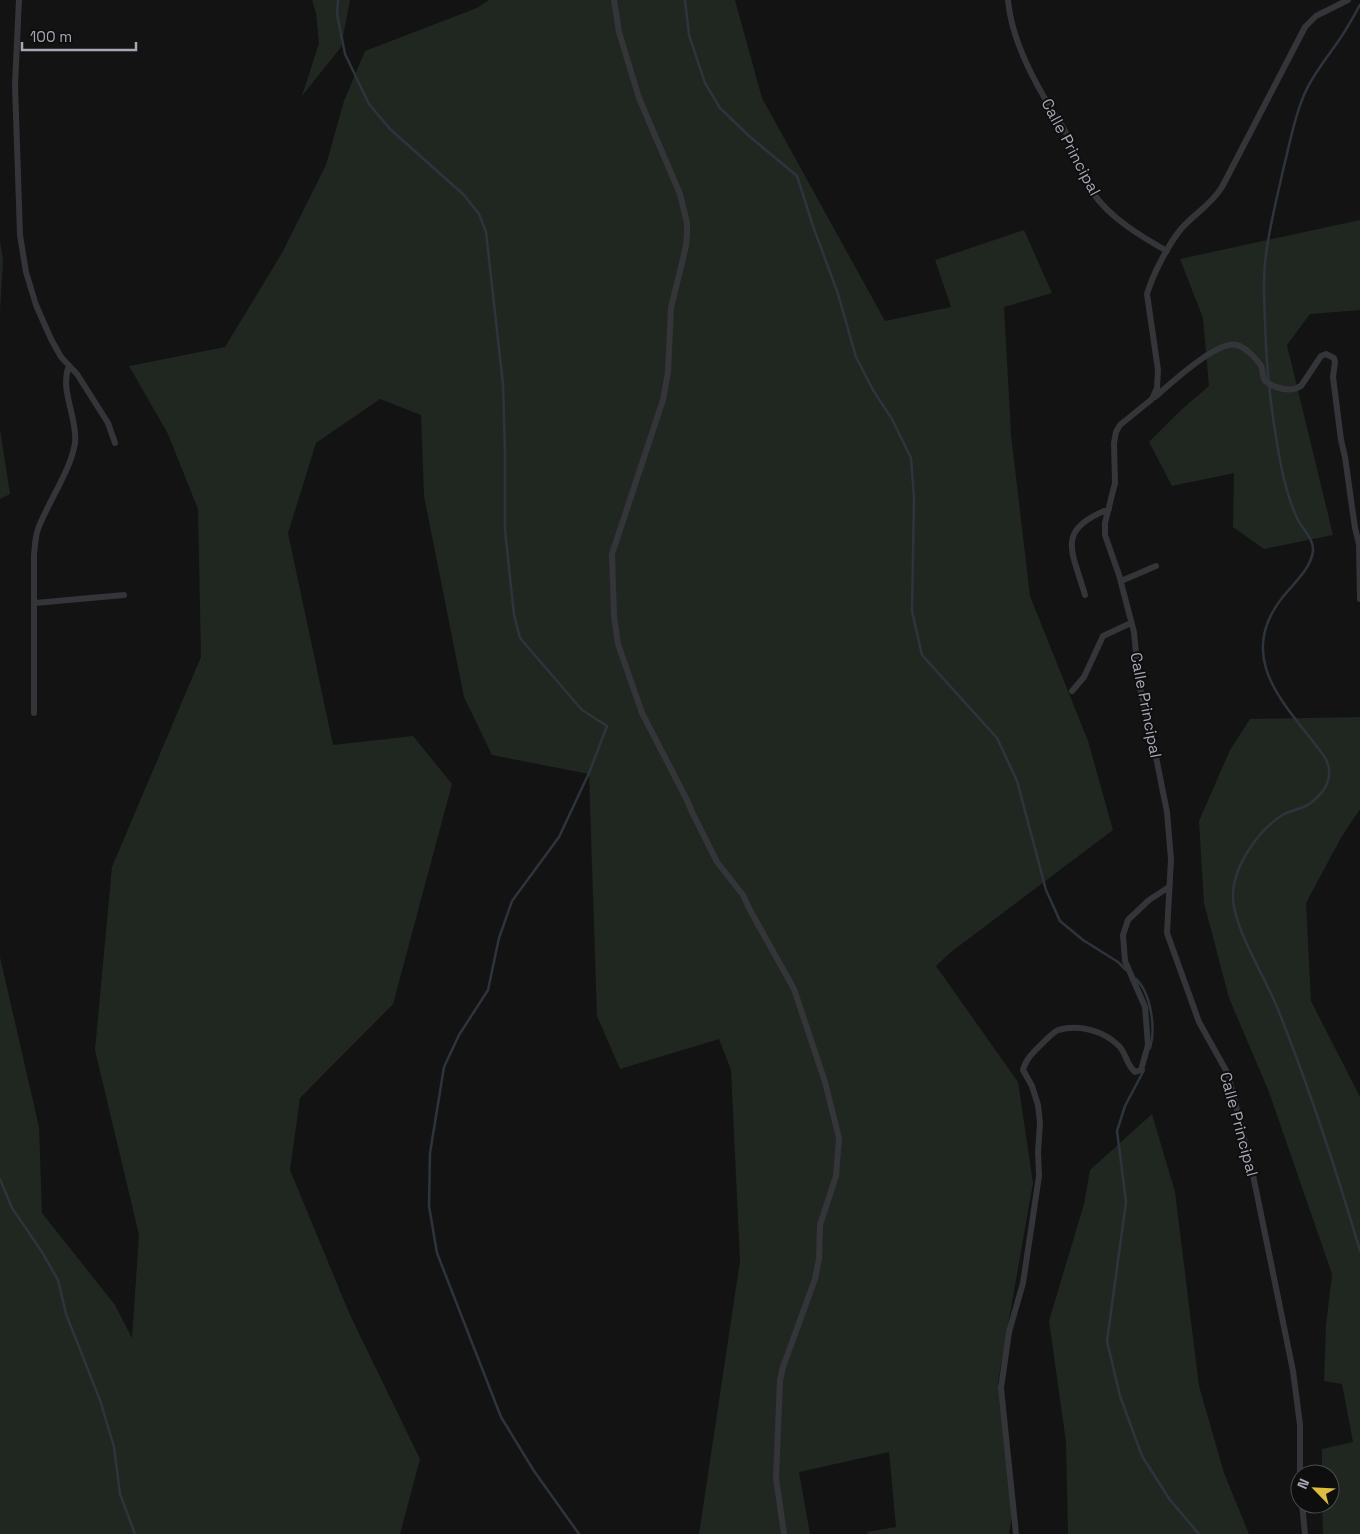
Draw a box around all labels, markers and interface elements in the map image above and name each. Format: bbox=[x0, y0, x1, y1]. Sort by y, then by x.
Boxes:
scale bar bbox=[22, 20, 136, 52]
text: 100 m bbox=[30, 27, 72, 46]
street label: Calle Principal bbox=[1037, 95, 1105, 199]
street label: Calle Principal bbox=[1125, 650, 1167, 760]
street label: Calle Principal bbox=[1215, 1070, 1263, 1178]
north arrow bbox=[1290, 1464, 1340, 1514]
text: N bbox=[1293, 1476, 1313, 1492]

